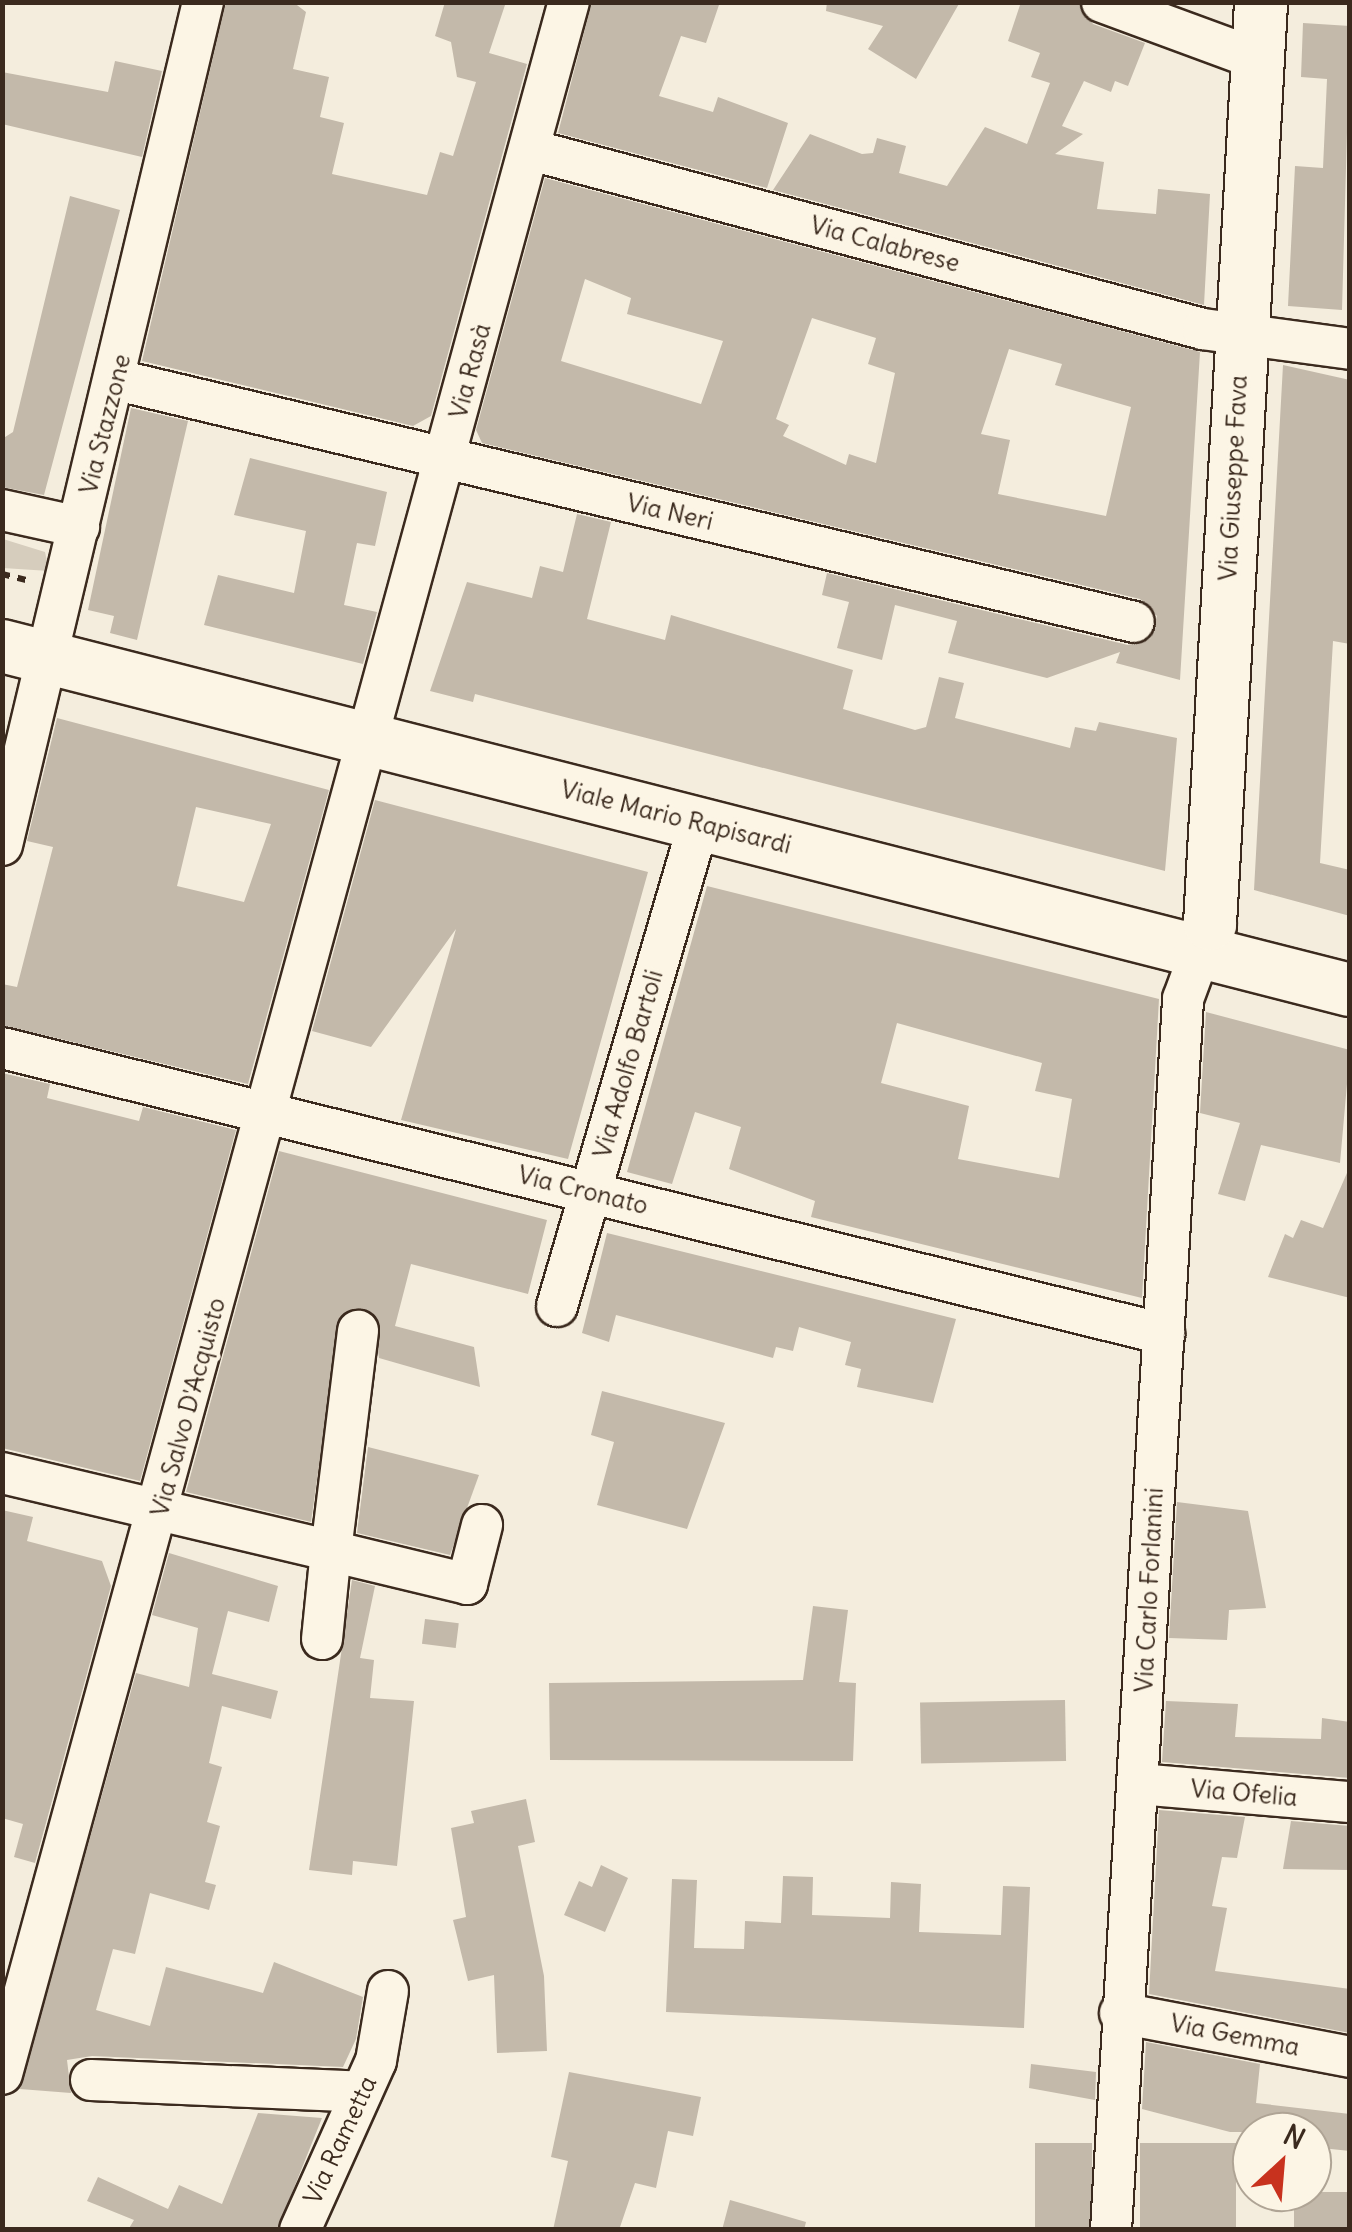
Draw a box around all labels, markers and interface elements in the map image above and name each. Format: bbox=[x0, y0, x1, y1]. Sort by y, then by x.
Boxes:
street label: Via Calabrese bbox=[807, 210, 963, 278]
street label: Via Rasà bbox=[443, 320, 497, 422]
street label: Via Stazzone bbox=[73, 351, 137, 497]
street label: Via Giuseppe Fava bbox=[1213, 374, 1253, 582]
street label: Via Neri bbox=[624, 488, 716, 536]
street label: Viale Mario Rapisardi bbox=[558, 774, 794, 860]
street label: Via Adolfo Bartoli bbox=[587, 967, 669, 1161]
street label: Via Cronato bbox=[515, 1159, 651, 1221]
street label: Via Salvo D'Acquisto bbox=[144, 1294, 232, 1520]
street label: Via Carlo Forlanini bbox=[1129, 1487, 1169, 1693]
street label: Via Ofelia bbox=[1189, 1773, 1299, 1813]
street label: Via Gemma bbox=[1168, 2008, 1302, 2062]
street label: Via Rametta bbox=[297, 2071, 383, 2209]
north arrow bbox=[1232, 2112, 1332, 2212]
text: N bbox=[1278, 2116, 1311, 2157]

